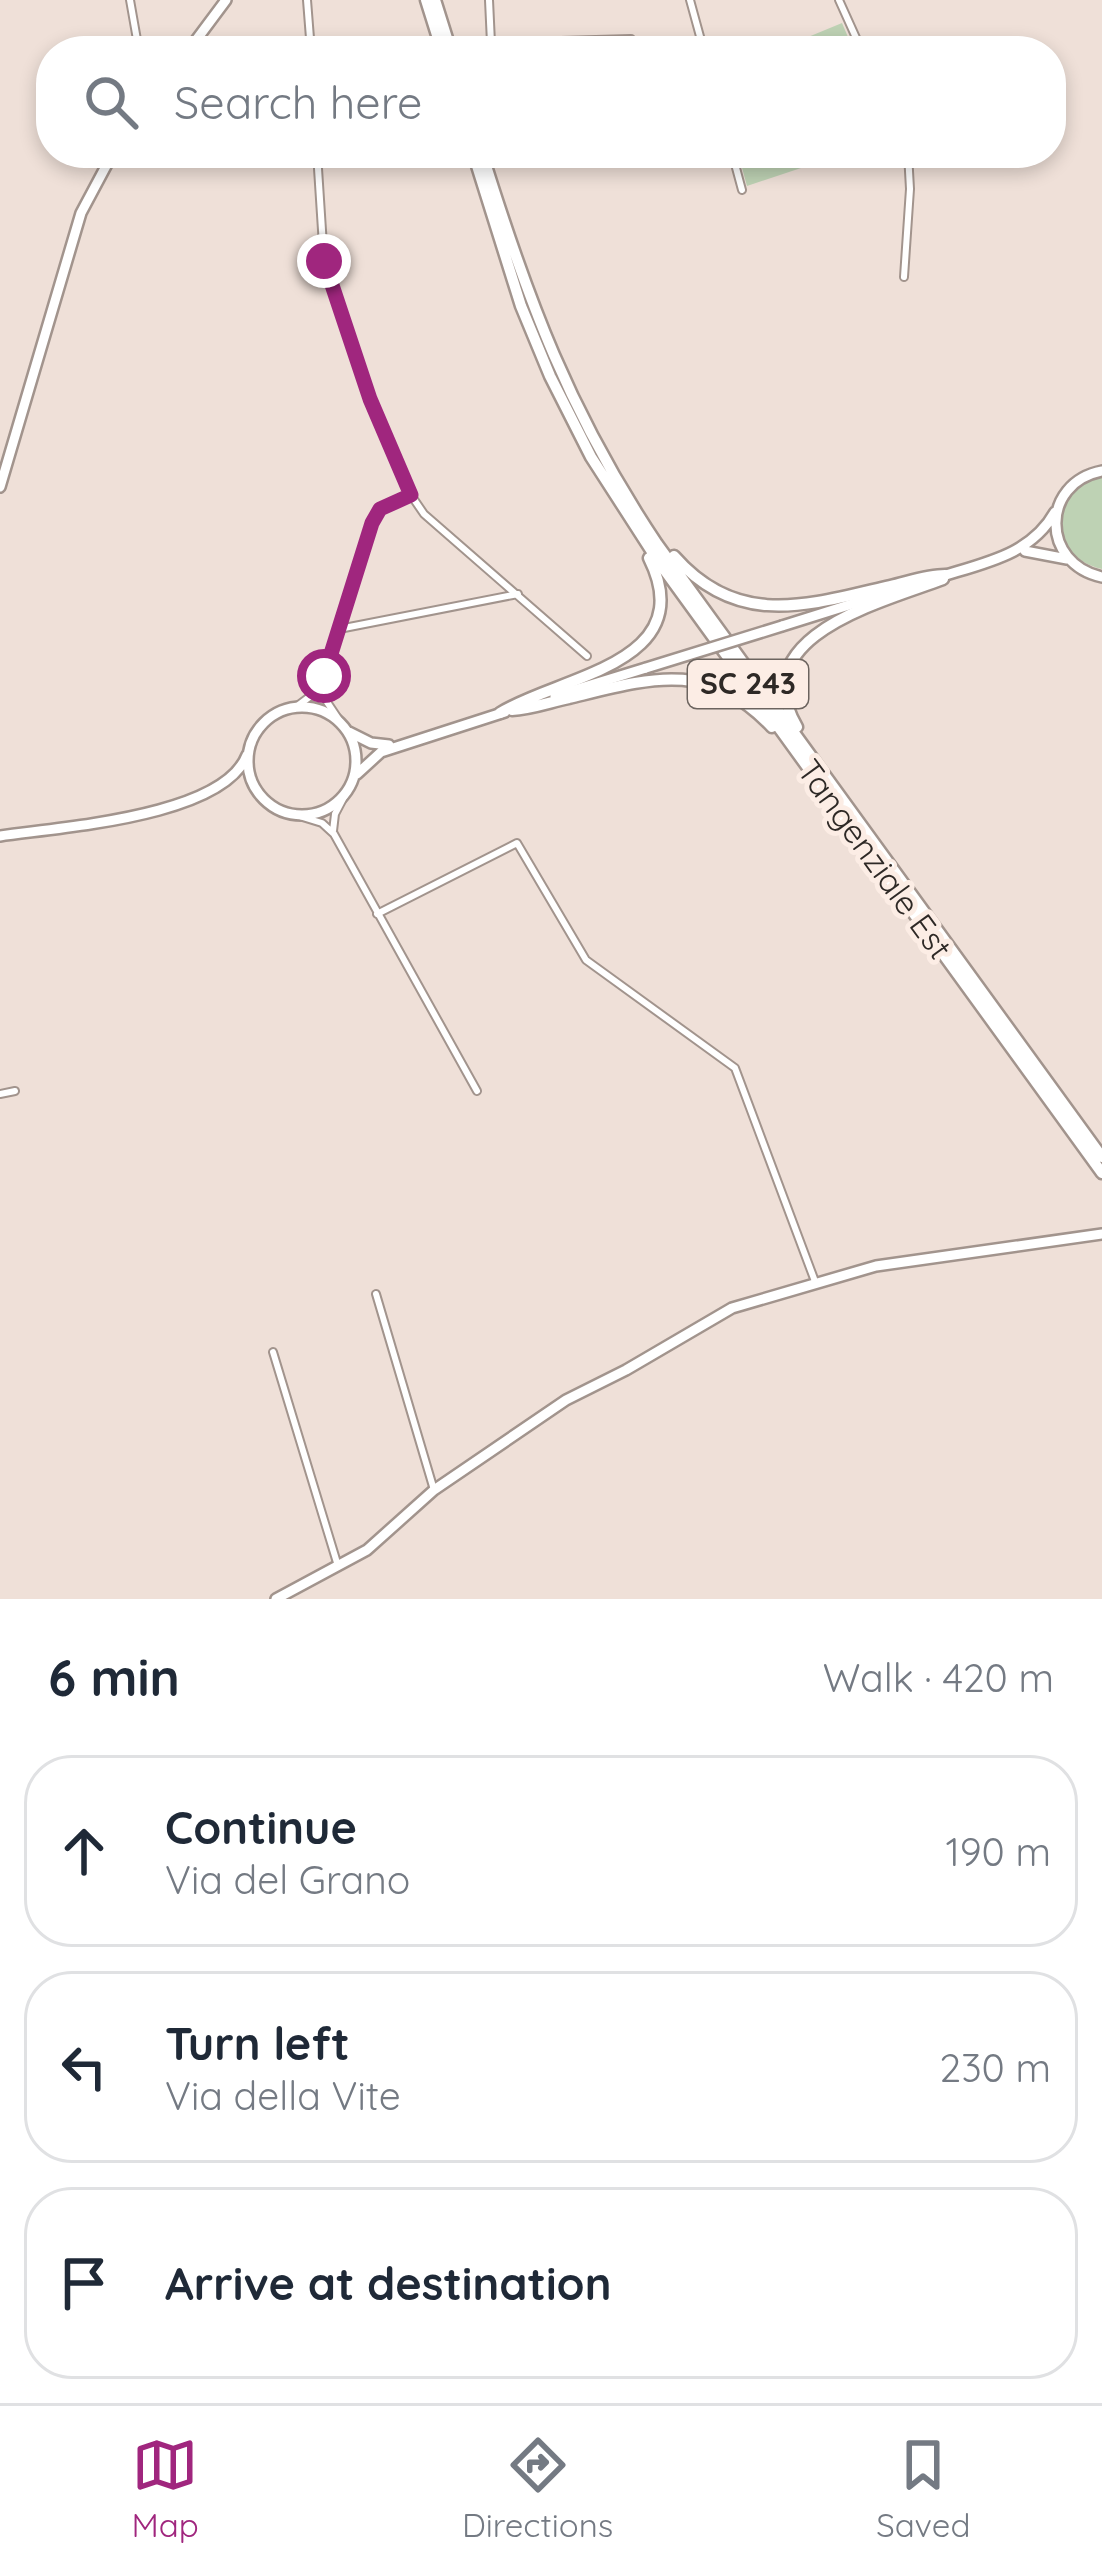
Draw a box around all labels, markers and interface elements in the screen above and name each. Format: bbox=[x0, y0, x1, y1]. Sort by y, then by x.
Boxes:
search box bbox=[36, 36, 1066, 168]
icon: search bbox=[78, 69, 144, 135]
text: Search here bbox=[174, 74, 422, 130]
route end bbox=[297, 234, 351, 288]
route start bbox=[297, 649, 351, 703]
road number: SC 243 bbox=[688, 660, 808, 708]
street label: Tangenziale Est bbox=[789, 751, 962, 966]
text: 6 min bbox=[48, 1645, 180, 1709]
text: Walk · 420 m bbox=[823, 1653, 1054, 1702]
text: Continue bbox=[165, 1799, 357, 1855]
icon: ahead bbox=[51, 1818, 117, 1884]
text: 190 m bbox=[945, 1827, 1051, 1876]
text: Via del Grano bbox=[165, 1855, 410, 1904]
text: Turn left bbox=[165, 2015, 350, 2071]
icon: left bbox=[51, 2034, 117, 2100]
text: 230 m bbox=[940, 2043, 1051, 2092]
text: Via della Vite bbox=[165, 2071, 401, 2120]
icon: arrive bbox=[51, 2250, 117, 2316]
text: Arrive at destination bbox=[165, 2255, 611, 2311]
tab: Map bbox=[132, 2432, 199, 2545]
tab: Directions bbox=[462, 2432, 613, 2545]
tab: Saved bbox=[876, 2432, 970, 2545]

